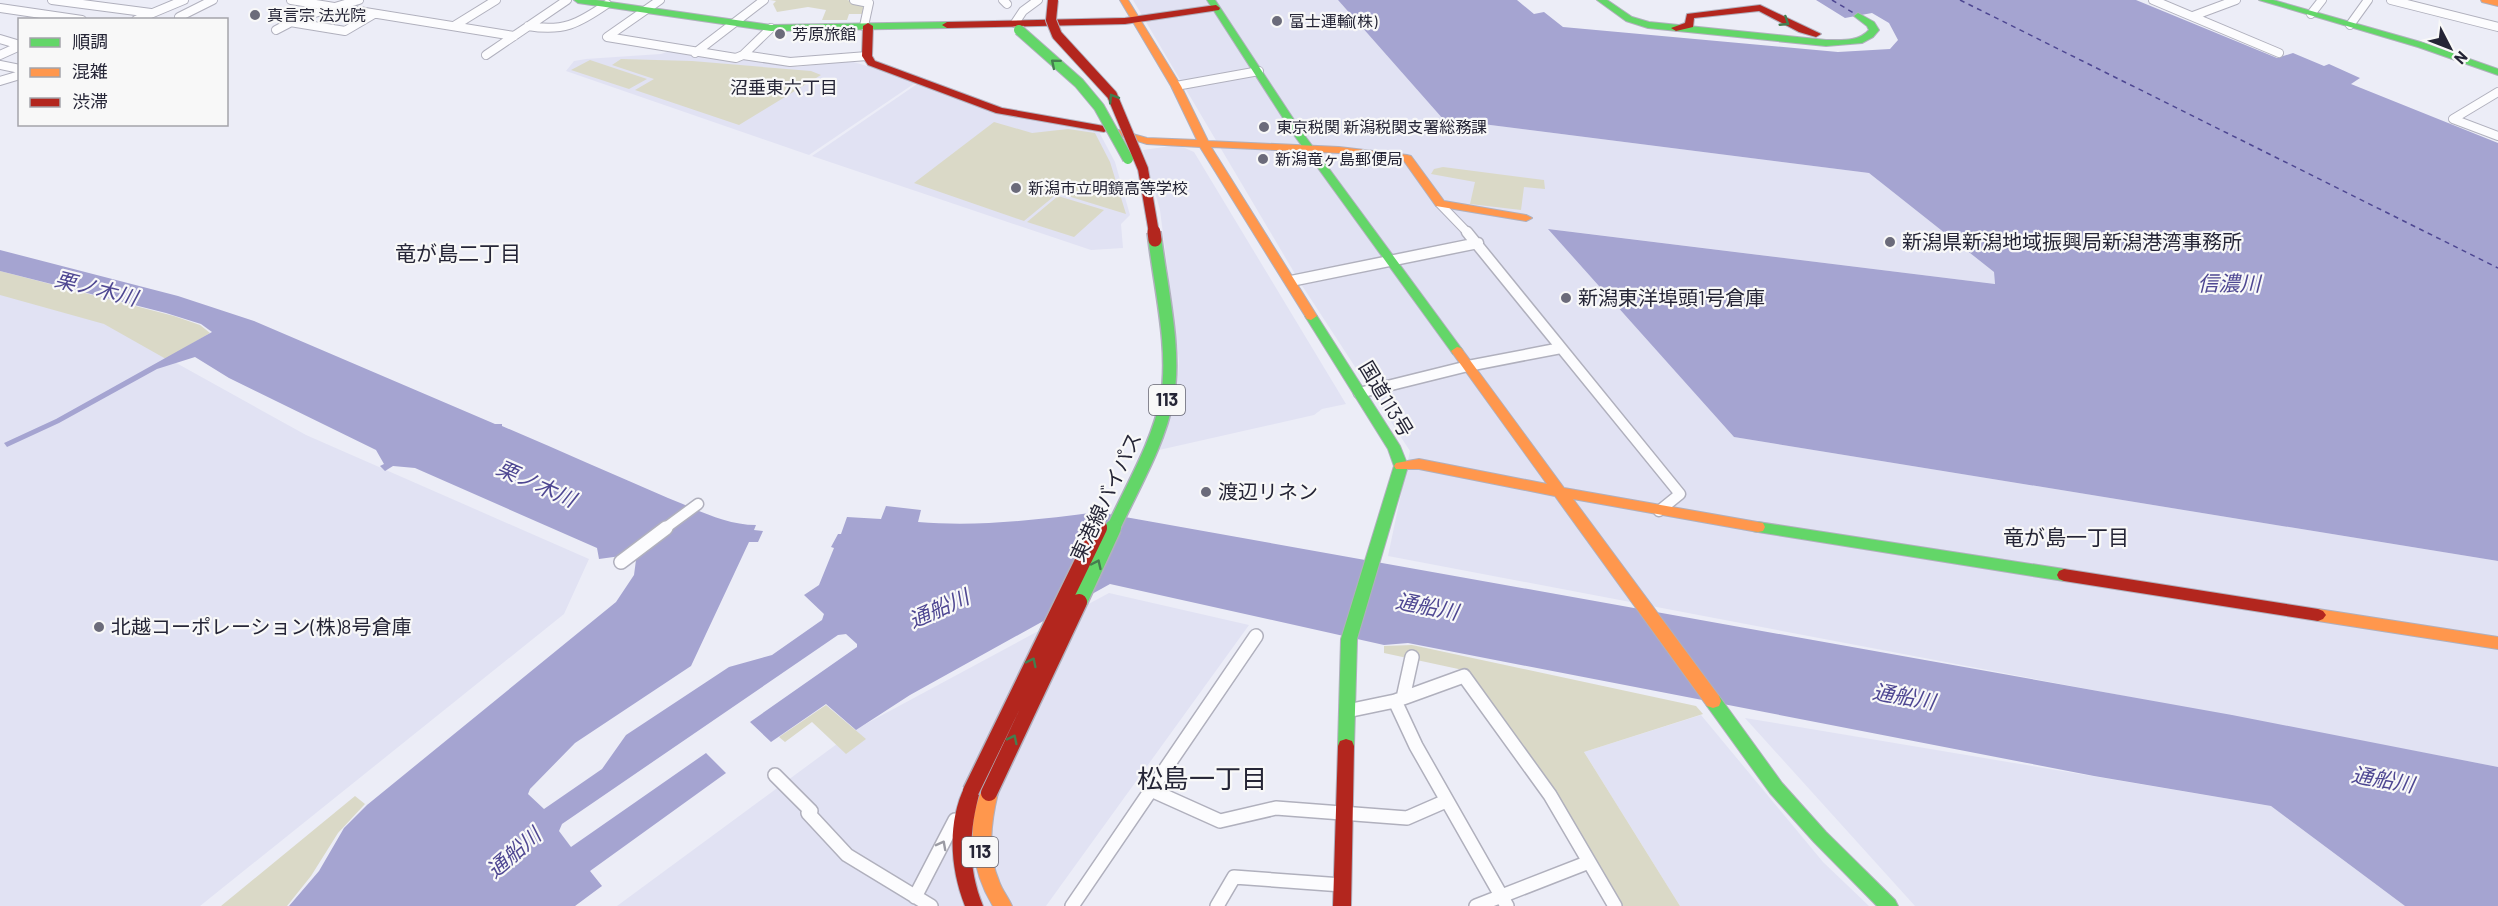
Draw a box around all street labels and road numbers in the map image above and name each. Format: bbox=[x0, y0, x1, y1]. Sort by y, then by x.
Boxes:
street label: 国道113号 bbox=[1355, 356, 1419, 441]
road number: 113 bbox=[1149, 385, 1185, 415]
street label: 東港線バイパス bbox=[1065, 428, 1145, 565]
road number: 113 bbox=[962, 837, 998, 867]

